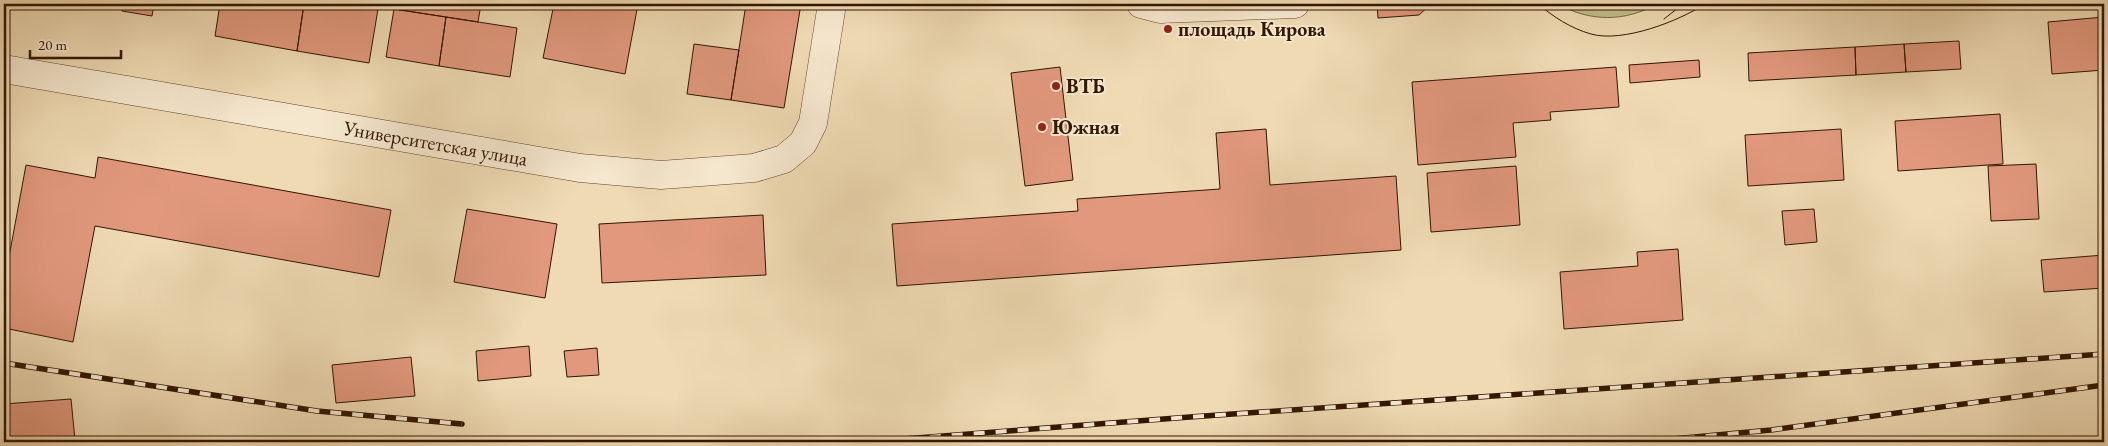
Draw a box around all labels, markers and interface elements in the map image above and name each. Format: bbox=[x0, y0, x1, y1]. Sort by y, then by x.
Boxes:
place label: площадь Кирова bbox=[1178, 16, 1326, 42]
marker: площадь Кирова bbox=[1162, 23, 1174, 35]
scale bar bbox=[30, 28, 121, 60]
text: 20 m bbox=[38, 35, 67, 54]
place label: ВТБ bbox=[1066, 73, 1105, 99]
marker: ВТБ bbox=[1050, 80, 1062, 92]
street label: Университетская улица bbox=[341, 114, 530, 172]
place label: Южная bbox=[1052, 114, 1120, 140]
marker: Южная bbox=[1036, 121, 1048, 133]

